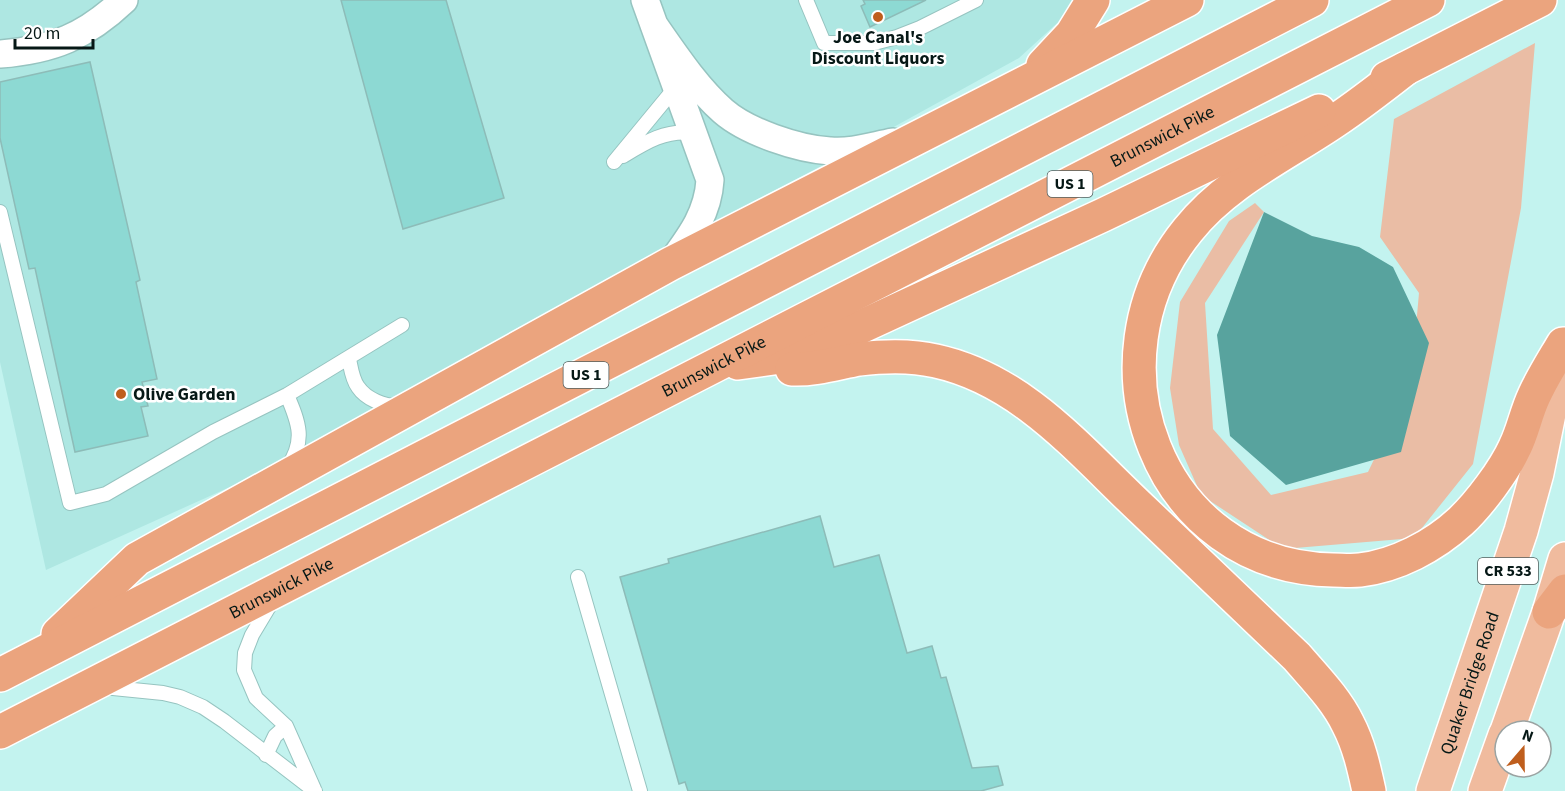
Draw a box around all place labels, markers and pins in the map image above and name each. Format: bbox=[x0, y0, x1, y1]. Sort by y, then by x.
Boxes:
marker: Joe Canal's Discount Liquors bbox=[871, 10, 885, 24]
place label: Joe Canal's Discount Liquors bbox=[811, 25, 945, 71]
place label: Olive Garden bbox=[133, 382, 236, 407]
marker: Olive Garden bbox=[114, 387, 128, 401]

